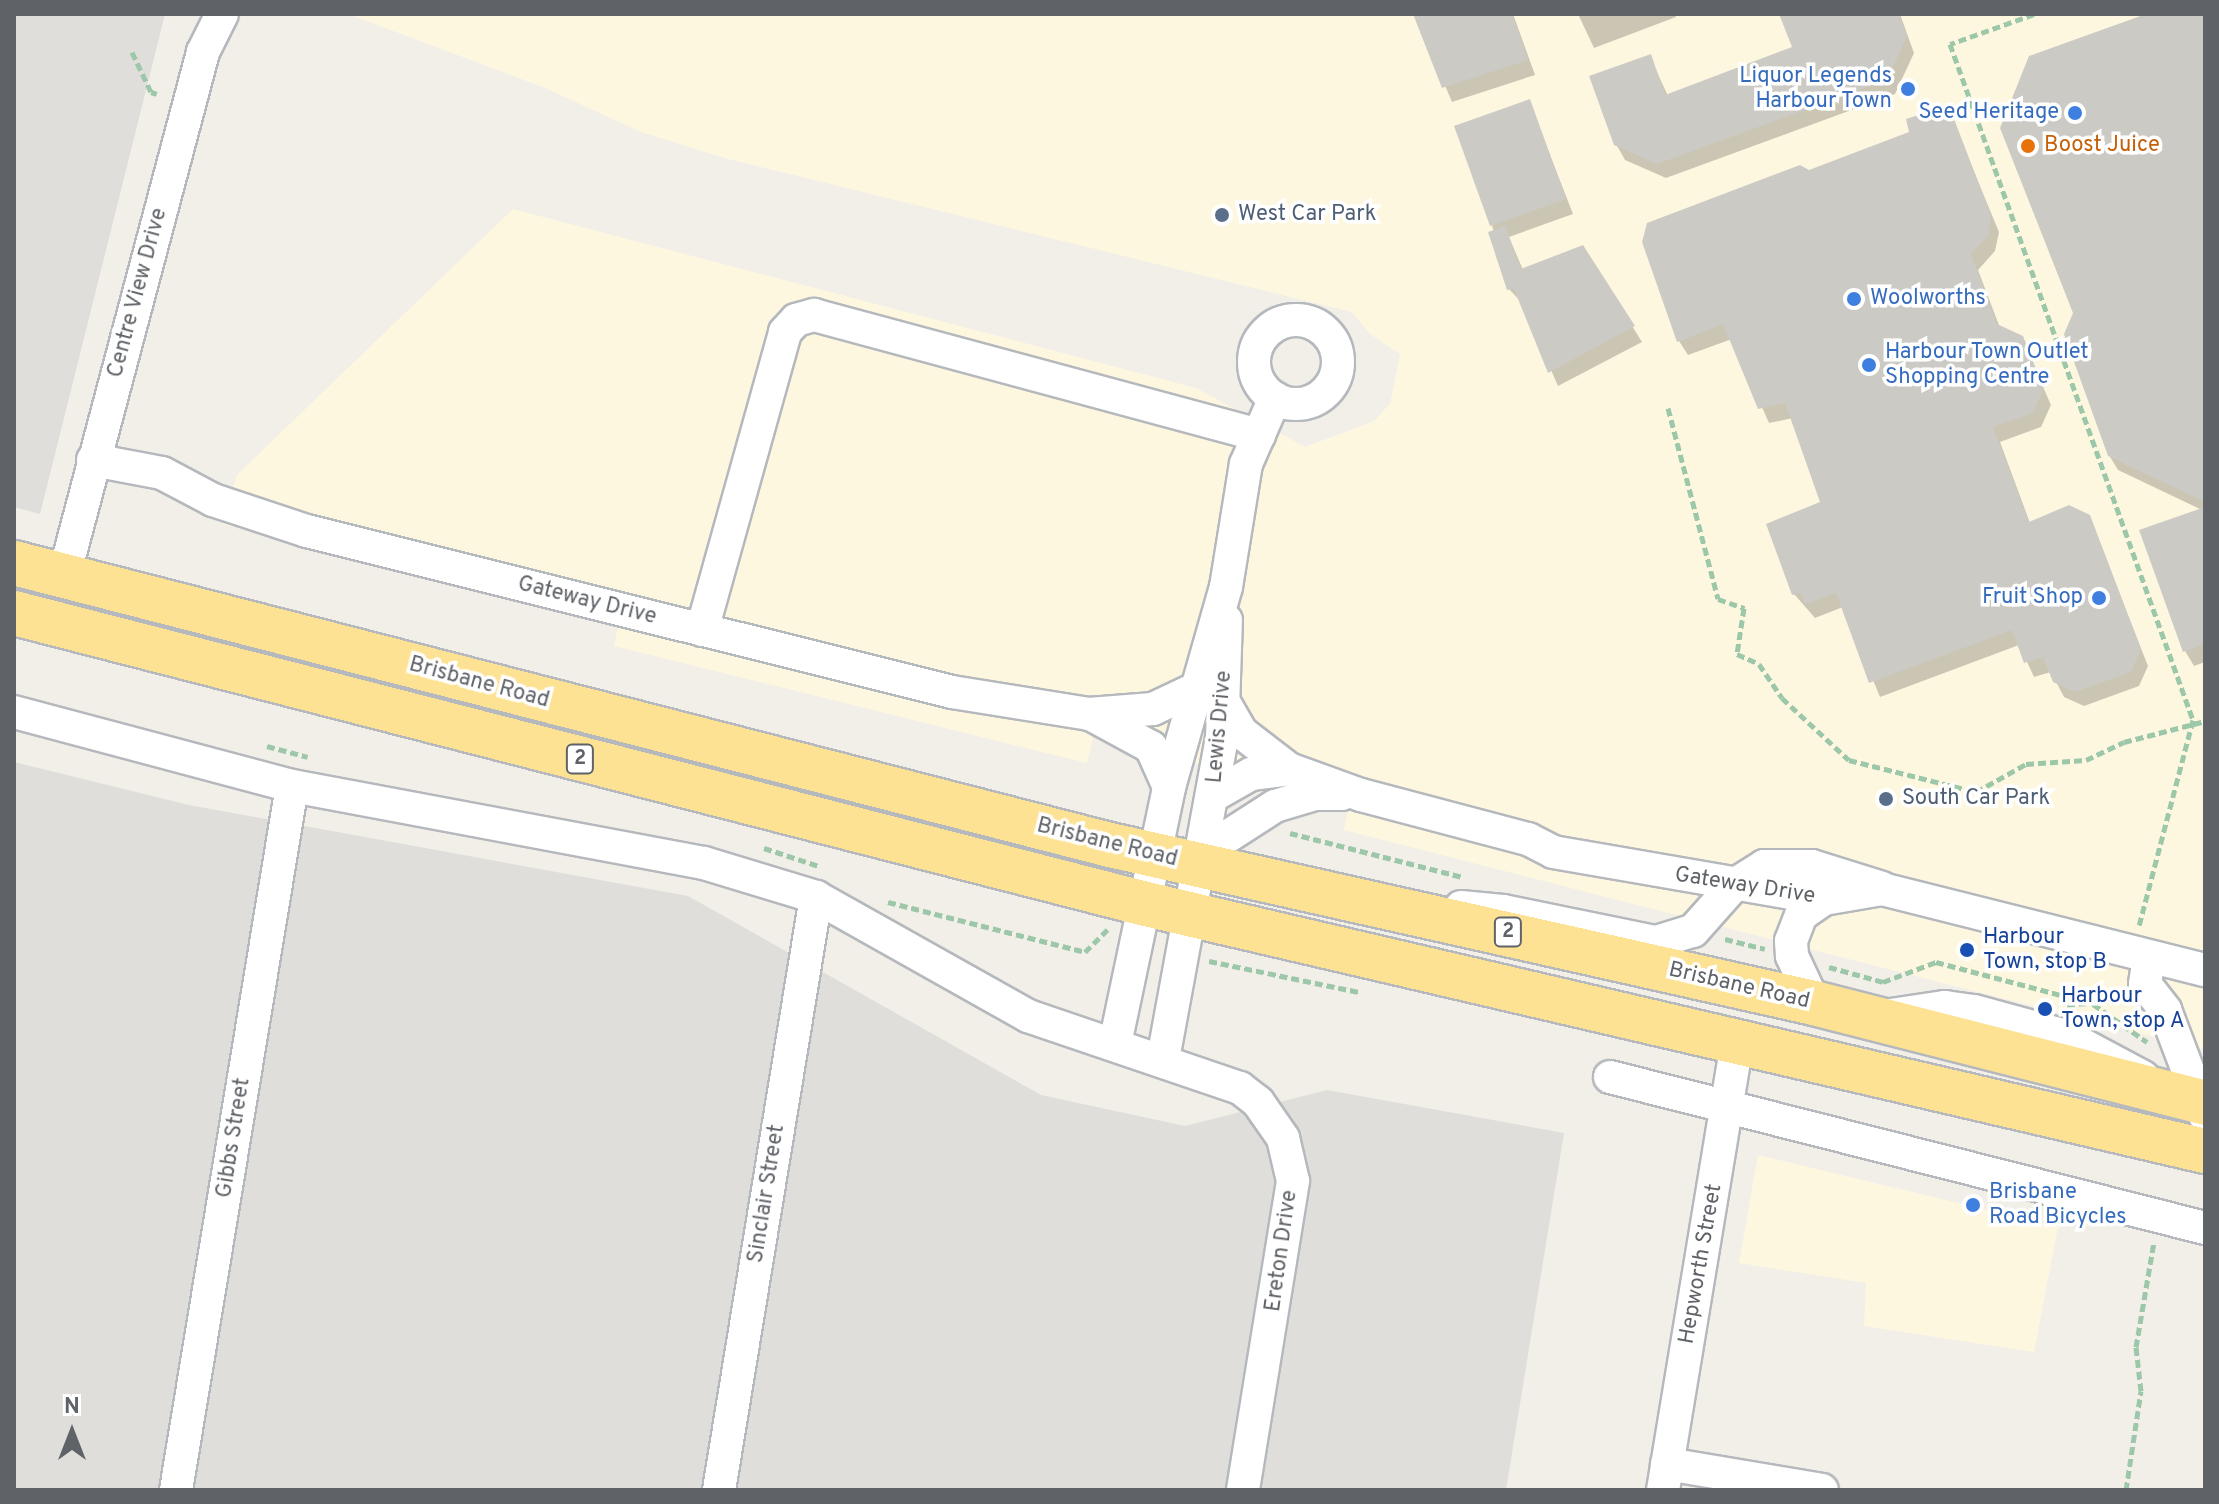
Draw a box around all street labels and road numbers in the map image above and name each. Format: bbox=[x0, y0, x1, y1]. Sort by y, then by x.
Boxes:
street label: Centre View Drive bbox=[103, 205, 173, 381]
street label: Gateway Drive bbox=[515, 571, 659, 631]
street label: Brisbane Road bbox=[406, 652, 552, 714]
street label: Lewis Drive bbox=[1202, 670, 1238, 784]
road number: 2 bbox=[564, 743, 596, 775]
street label: Brisbane Road bbox=[1034, 813, 1180, 873]
street label: Gateway Drive bbox=[1673, 862, 1817, 910]
road number: 2 bbox=[1492, 916, 1524, 948]
street label: Brisbane Road bbox=[1666, 957, 1812, 1015]
street label: Gibbs Street bbox=[211, 1076, 257, 1200]
street label: Sinclair Street bbox=[743, 1123, 791, 1265]
street label: Hepworth Street bbox=[1674, 1182, 1728, 1346]
street label: Ereton Drive bbox=[1260, 1188, 1304, 1314]

